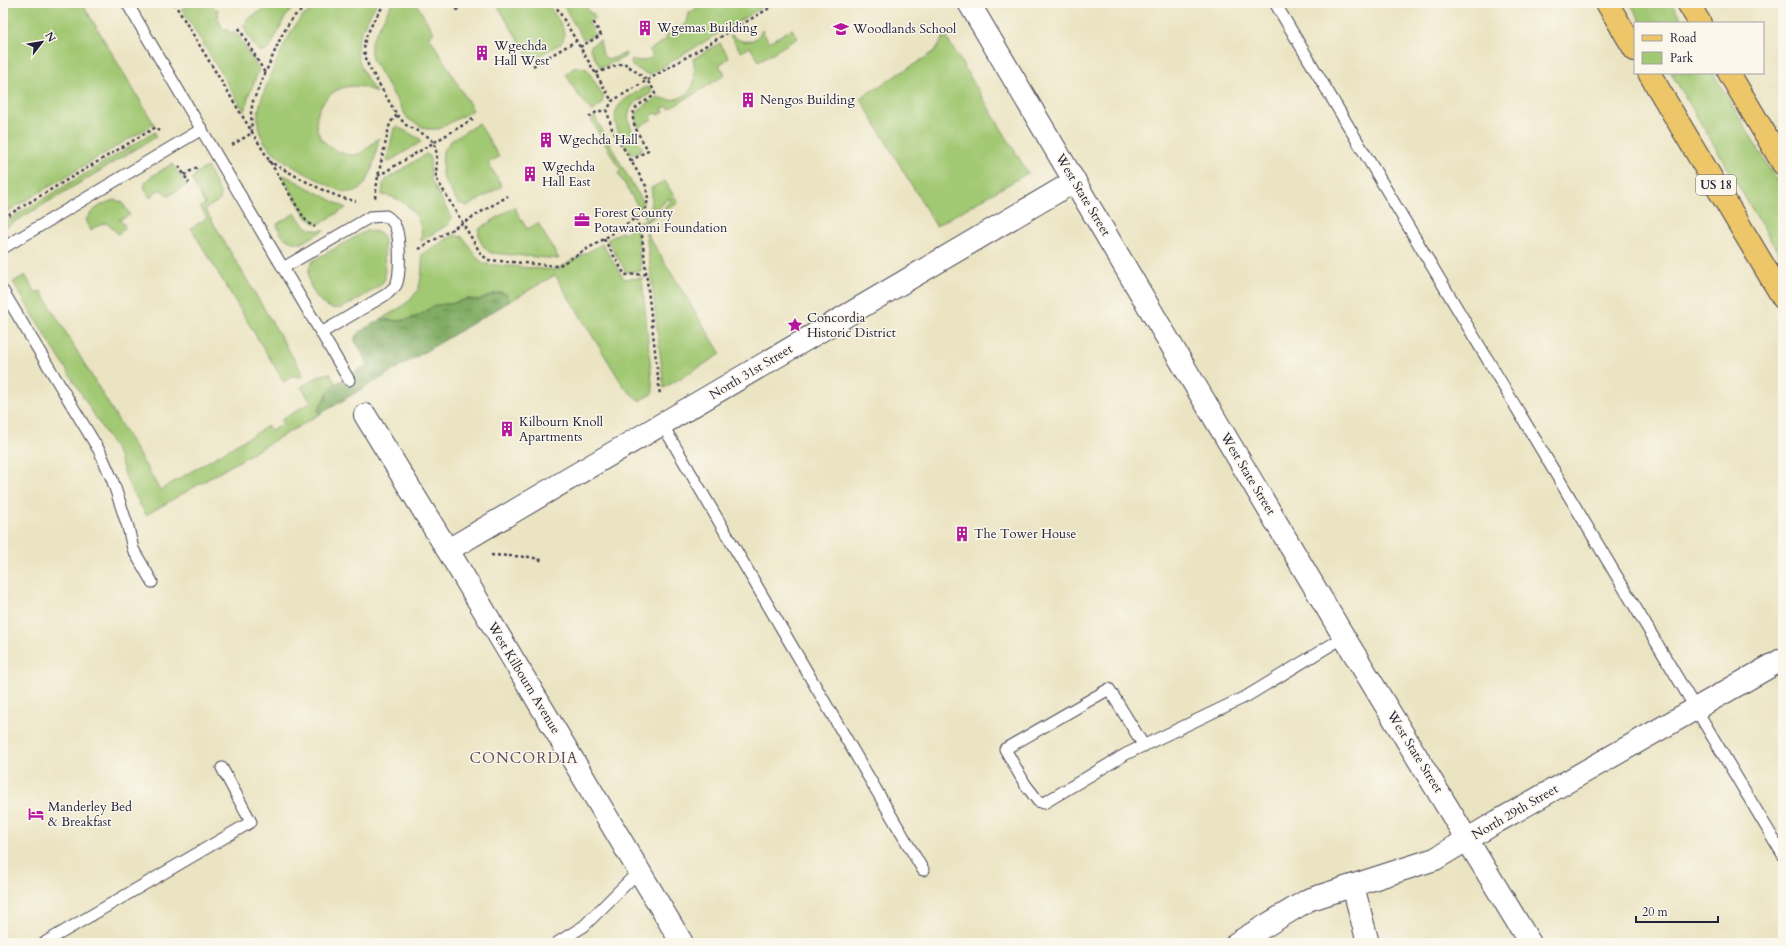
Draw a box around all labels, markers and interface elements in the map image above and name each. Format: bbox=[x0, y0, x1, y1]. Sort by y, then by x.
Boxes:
building icon: Wgemas Building bbox=[636, 19, 654, 37]
place label: Wgemas Building bbox=[656, 19, 758, 37]
school or university icon: Woodlands School bbox=[832, 20, 850, 38]
place label: Woodlands School bbox=[852, 20, 957, 38]
north arrow bbox=[22, 22, 62, 62]
legend bbox=[1634, 22, 1764, 74]
text: N bbox=[41, 29, 59, 45]
text: Road bbox=[1670, 30, 1697, 46]
place label: Wgechda Hall West bbox=[493, 37, 549, 70]
building icon: Wgechda Hall West bbox=[473, 44, 491, 62]
text: Park bbox=[1670, 50, 1694, 66]
building icon: Nengos Building bbox=[739, 91, 757, 109]
place label: Nengos Building bbox=[760, 91, 855, 109]
building icon: Wgechda Hall bbox=[537, 131, 555, 149]
place label: Wgechda Hall bbox=[557, 131, 638, 149]
street label: West State Street bbox=[1051, 150, 1115, 240]
place label: Wgechda Hall East bbox=[541, 158, 596, 191]
building icon: Wgechda Hall East bbox=[521, 165, 539, 183]
road number: US 18 bbox=[1696, 175, 1736, 195]
place label: Forest County Potawatomi Foundation bbox=[594, 204, 728, 237]
office icon: Forest County Potawatomi Foundation bbox=[573, 211, 591, 229]
place label: Concordia Historic District bbox=[807, 309, 896, 342]
place icon: Concordia Historic District bbox=[786, 316, 804, 334]
street label: North 31st Street bbox=[706, 340, 796, 404]
place label: Kilbourn Knoll Apartments bbox=[519, 413, 604, 446]
building icon: Kilbourn Knoll Apartments bbox=[498, 420, 516, 438]
street label: West State Street bbox=[1216, 429, 1280, 519]
building icon: The Tower House bbox=[953, 525, 971, 543]
place label: The Tower House bbox=[974, 525, 1077, 543]
street label: West Kilbourn Avenue bbox=[483, 618, 565, 737]
street label: West State Street bbox=[1382, 707, 1447, 796]
district label: CONCORDIA bbox=[469, 748, 579, 768]
street label: North 29th Street bbox=[1469, 780, 1561, 844]
place label: Manderley Bed & Breakfast bbox=[48, 798, 132, 831]
hotel icon: Manderley Bed & Breakfast bbox=[27, 805, 45, 823]
scale bar bbox=[1636, 898, 1718, 924]
text: 20 m bbox=[1642, 904, 1669, 920]

